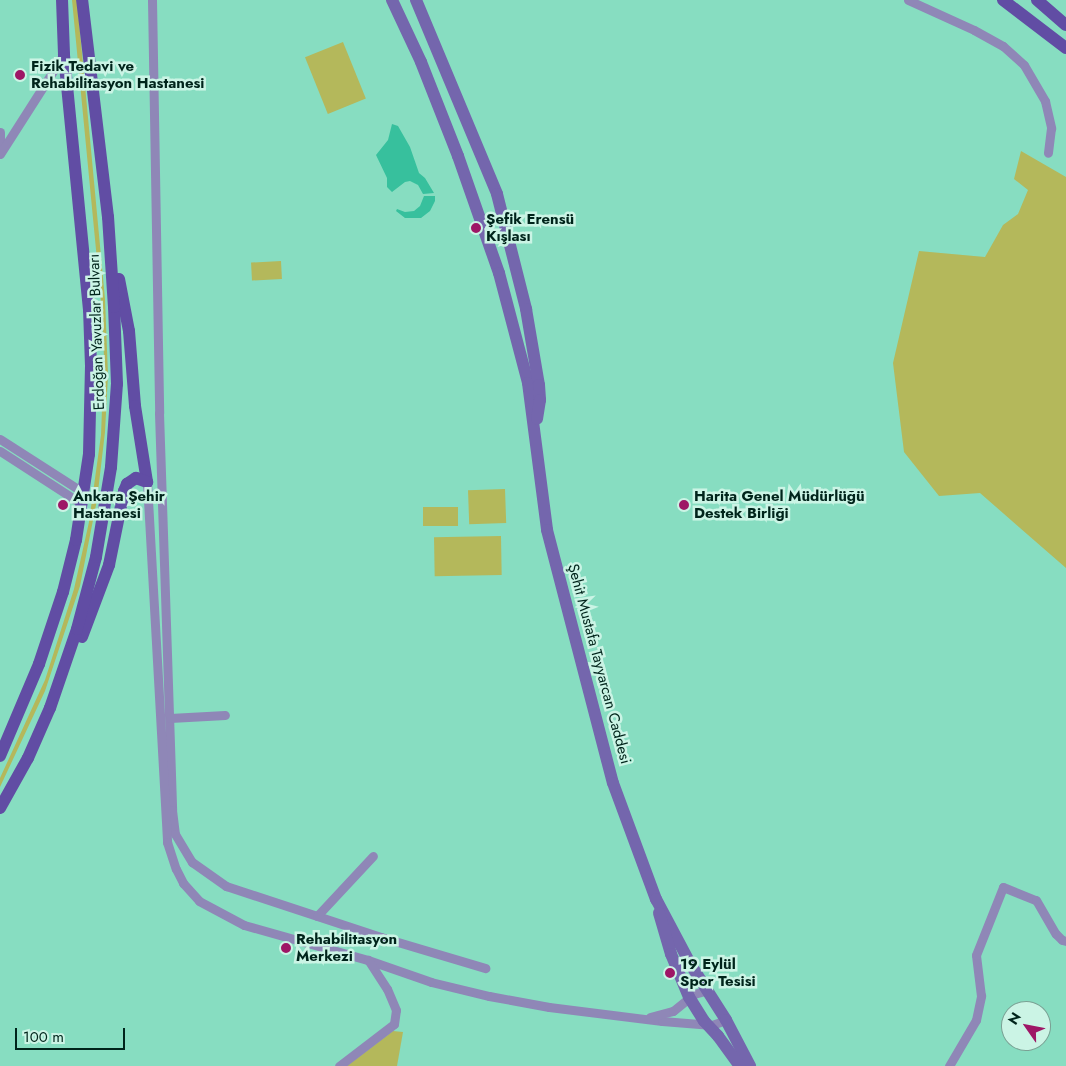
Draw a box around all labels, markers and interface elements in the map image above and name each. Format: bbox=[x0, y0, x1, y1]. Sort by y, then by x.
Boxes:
place label: Fizik Tedavi ve Rehabilitasyon Hastanesi bbox=[31, 57, 204, 92]
marker: Fizik Tedavi ve Rehabilitasyon Hastanesi bbox=[13, 68, 27, 82]
place label: Şefik Erensü Kışlası bbox=[486, 210, 574, 245]
marker: Şefik Erensü Kışlası bbox=[470, 222, 482, 234]
street label: Erdoğan Yavuzlar Bulvarı bbox=[85, 253, 109, 411]
place label: Ankara Şehir Hastanesi bbox=[73, 487, 165, 522]
place label: Harita Genel Müdürlüğü Destek Birliği bbox=[694, 487, 865, 522]
marker: Ankara Şehir Hastanesi bbox=[57, 499, 69, 511]
marker: Harita Genel Müdürlüğü Destek Birliği bbox=[678, 499, 690, 511]
street label: Şehit Mustafa Tayyarcan Caddesi bbox=[564, 562, 634, 766]
place label: Rehabilitasyon Merkezi bbox=[296, 930, 397, 965]
marker: Rehabilitasyon Merkezi bbox=[280, 942, 292, 954]
place label: 19 Eylül Spor Tesisi bbox=[680, 955, 756, 990]
marker: 19 Eylül Spor Tesisi bbox=[664, 967, 676, 979]
north arrow bbox=[1001, 1001, 1051, 1051]
text: N bbox=[1003, 1008, 1026, 1028]
scale bar bbox=[18, 1018, 128, 1050]
text: 100 m bbox=[23, 1026, 64, 1048]

